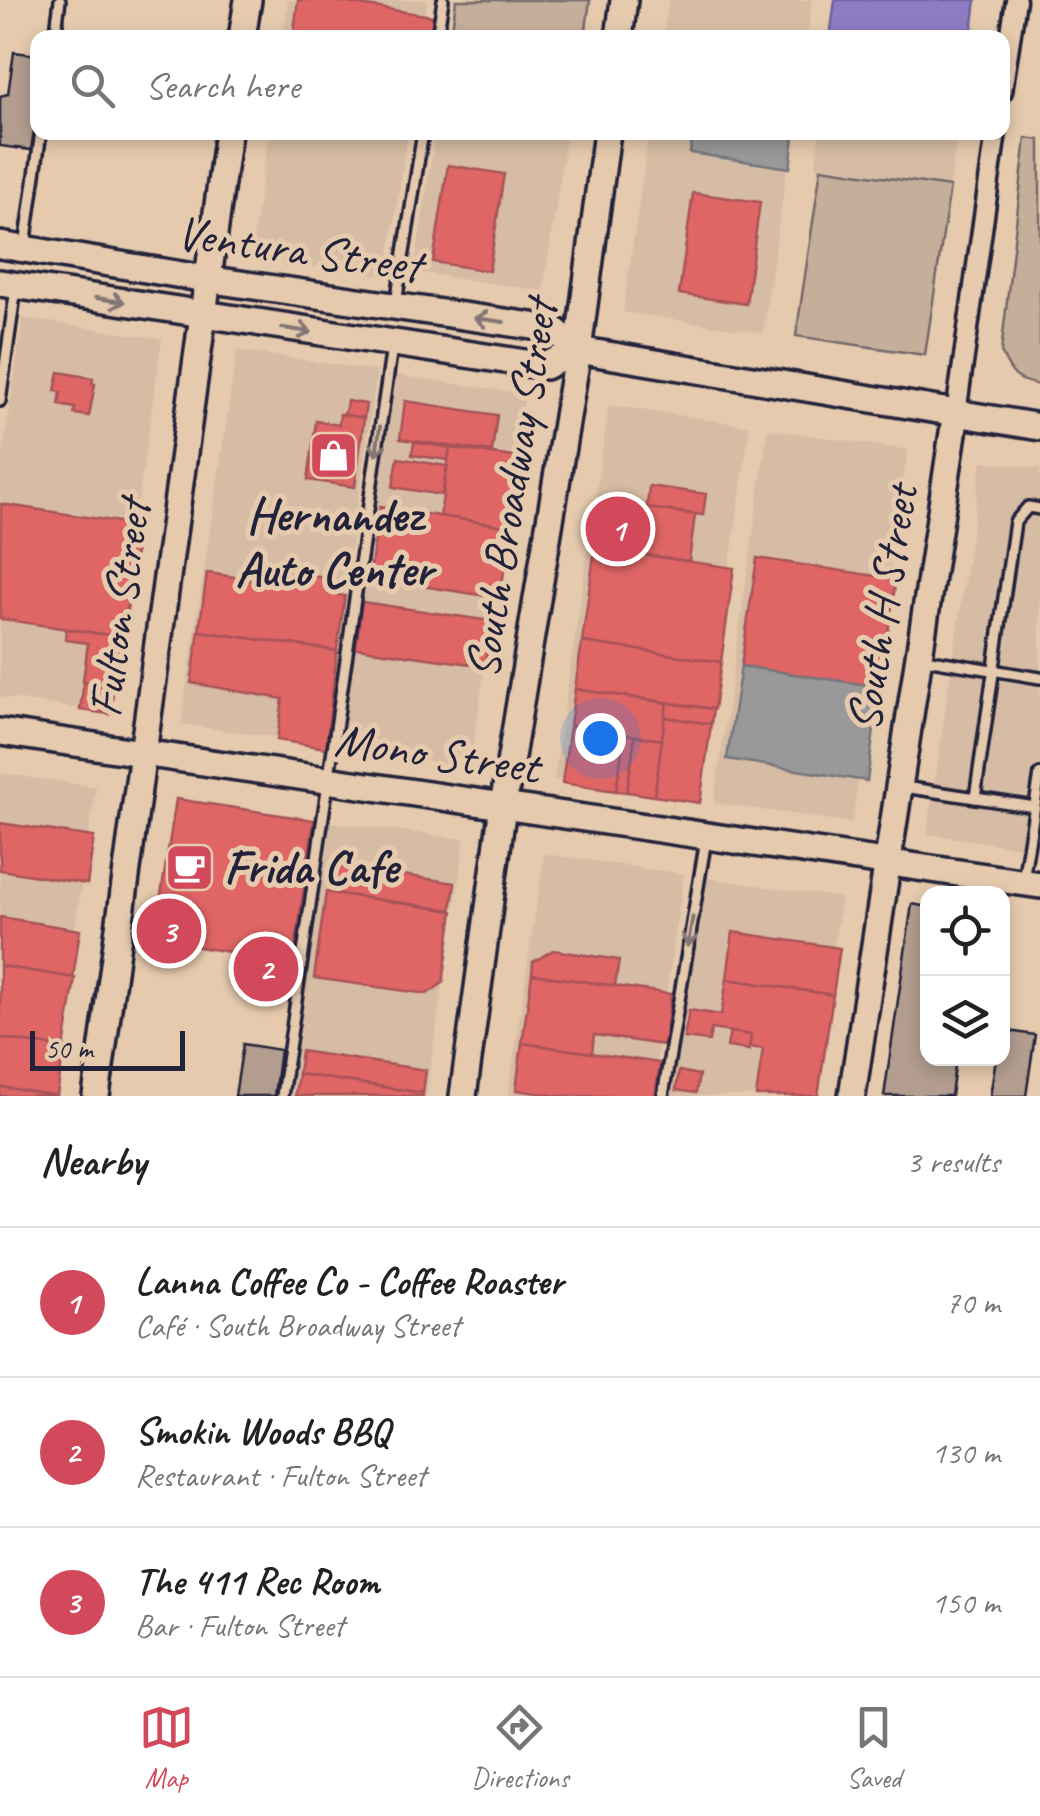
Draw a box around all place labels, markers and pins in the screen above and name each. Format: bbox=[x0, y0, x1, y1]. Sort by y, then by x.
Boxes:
shop icon: Hernandez Auto Center bbox=[308, 429, 360, 481]
place label: Hernandez Auto Center bbox=[236, 485, 437, 600]
pin: 1 bbox=[586, 492, 650, 566]
place label: Frida Cafe bbox=[224, 837, 401, 897]
cafe icon: Frida Cafe bbox=[163, 841, 215, 893]
pin: 3 bbox=[136, 894, 202, 968]
pin: 2 bbox=[234, 932, 298, 1006]

